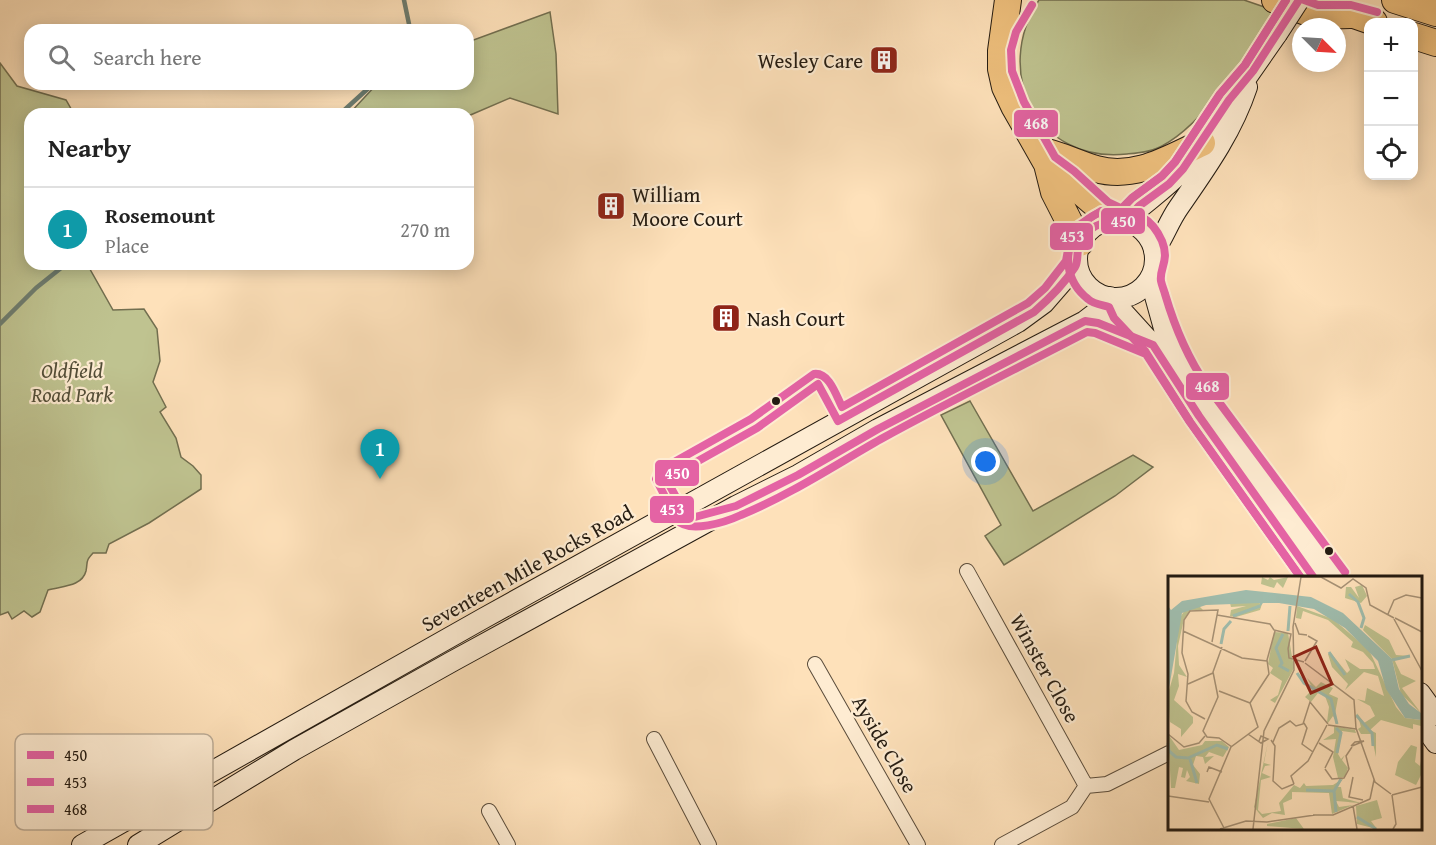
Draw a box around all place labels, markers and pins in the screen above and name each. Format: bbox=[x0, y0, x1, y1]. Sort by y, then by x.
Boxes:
building icon: Wesley Care bbox=[868, 44, 900, 76]
place label: Wesley Care bbox=[757, 45, 863, 76]
place label: William Moore Court bbox=[632, 179, 744, 234]
building icon: William Moore Court bbox=[595, 190, 627, 222]
building icon: Nash Court bbox=[710, 302, 742, 334]
place label: Nash Court bbox=[747, 303, 846, 334]
unlabelled marker bbox=[770, 395, 782, 407]
pin: 1 bbox=[360, 430, 400, 479]
unlabelled marker bbox=[1323, 545, 1335, 557]

